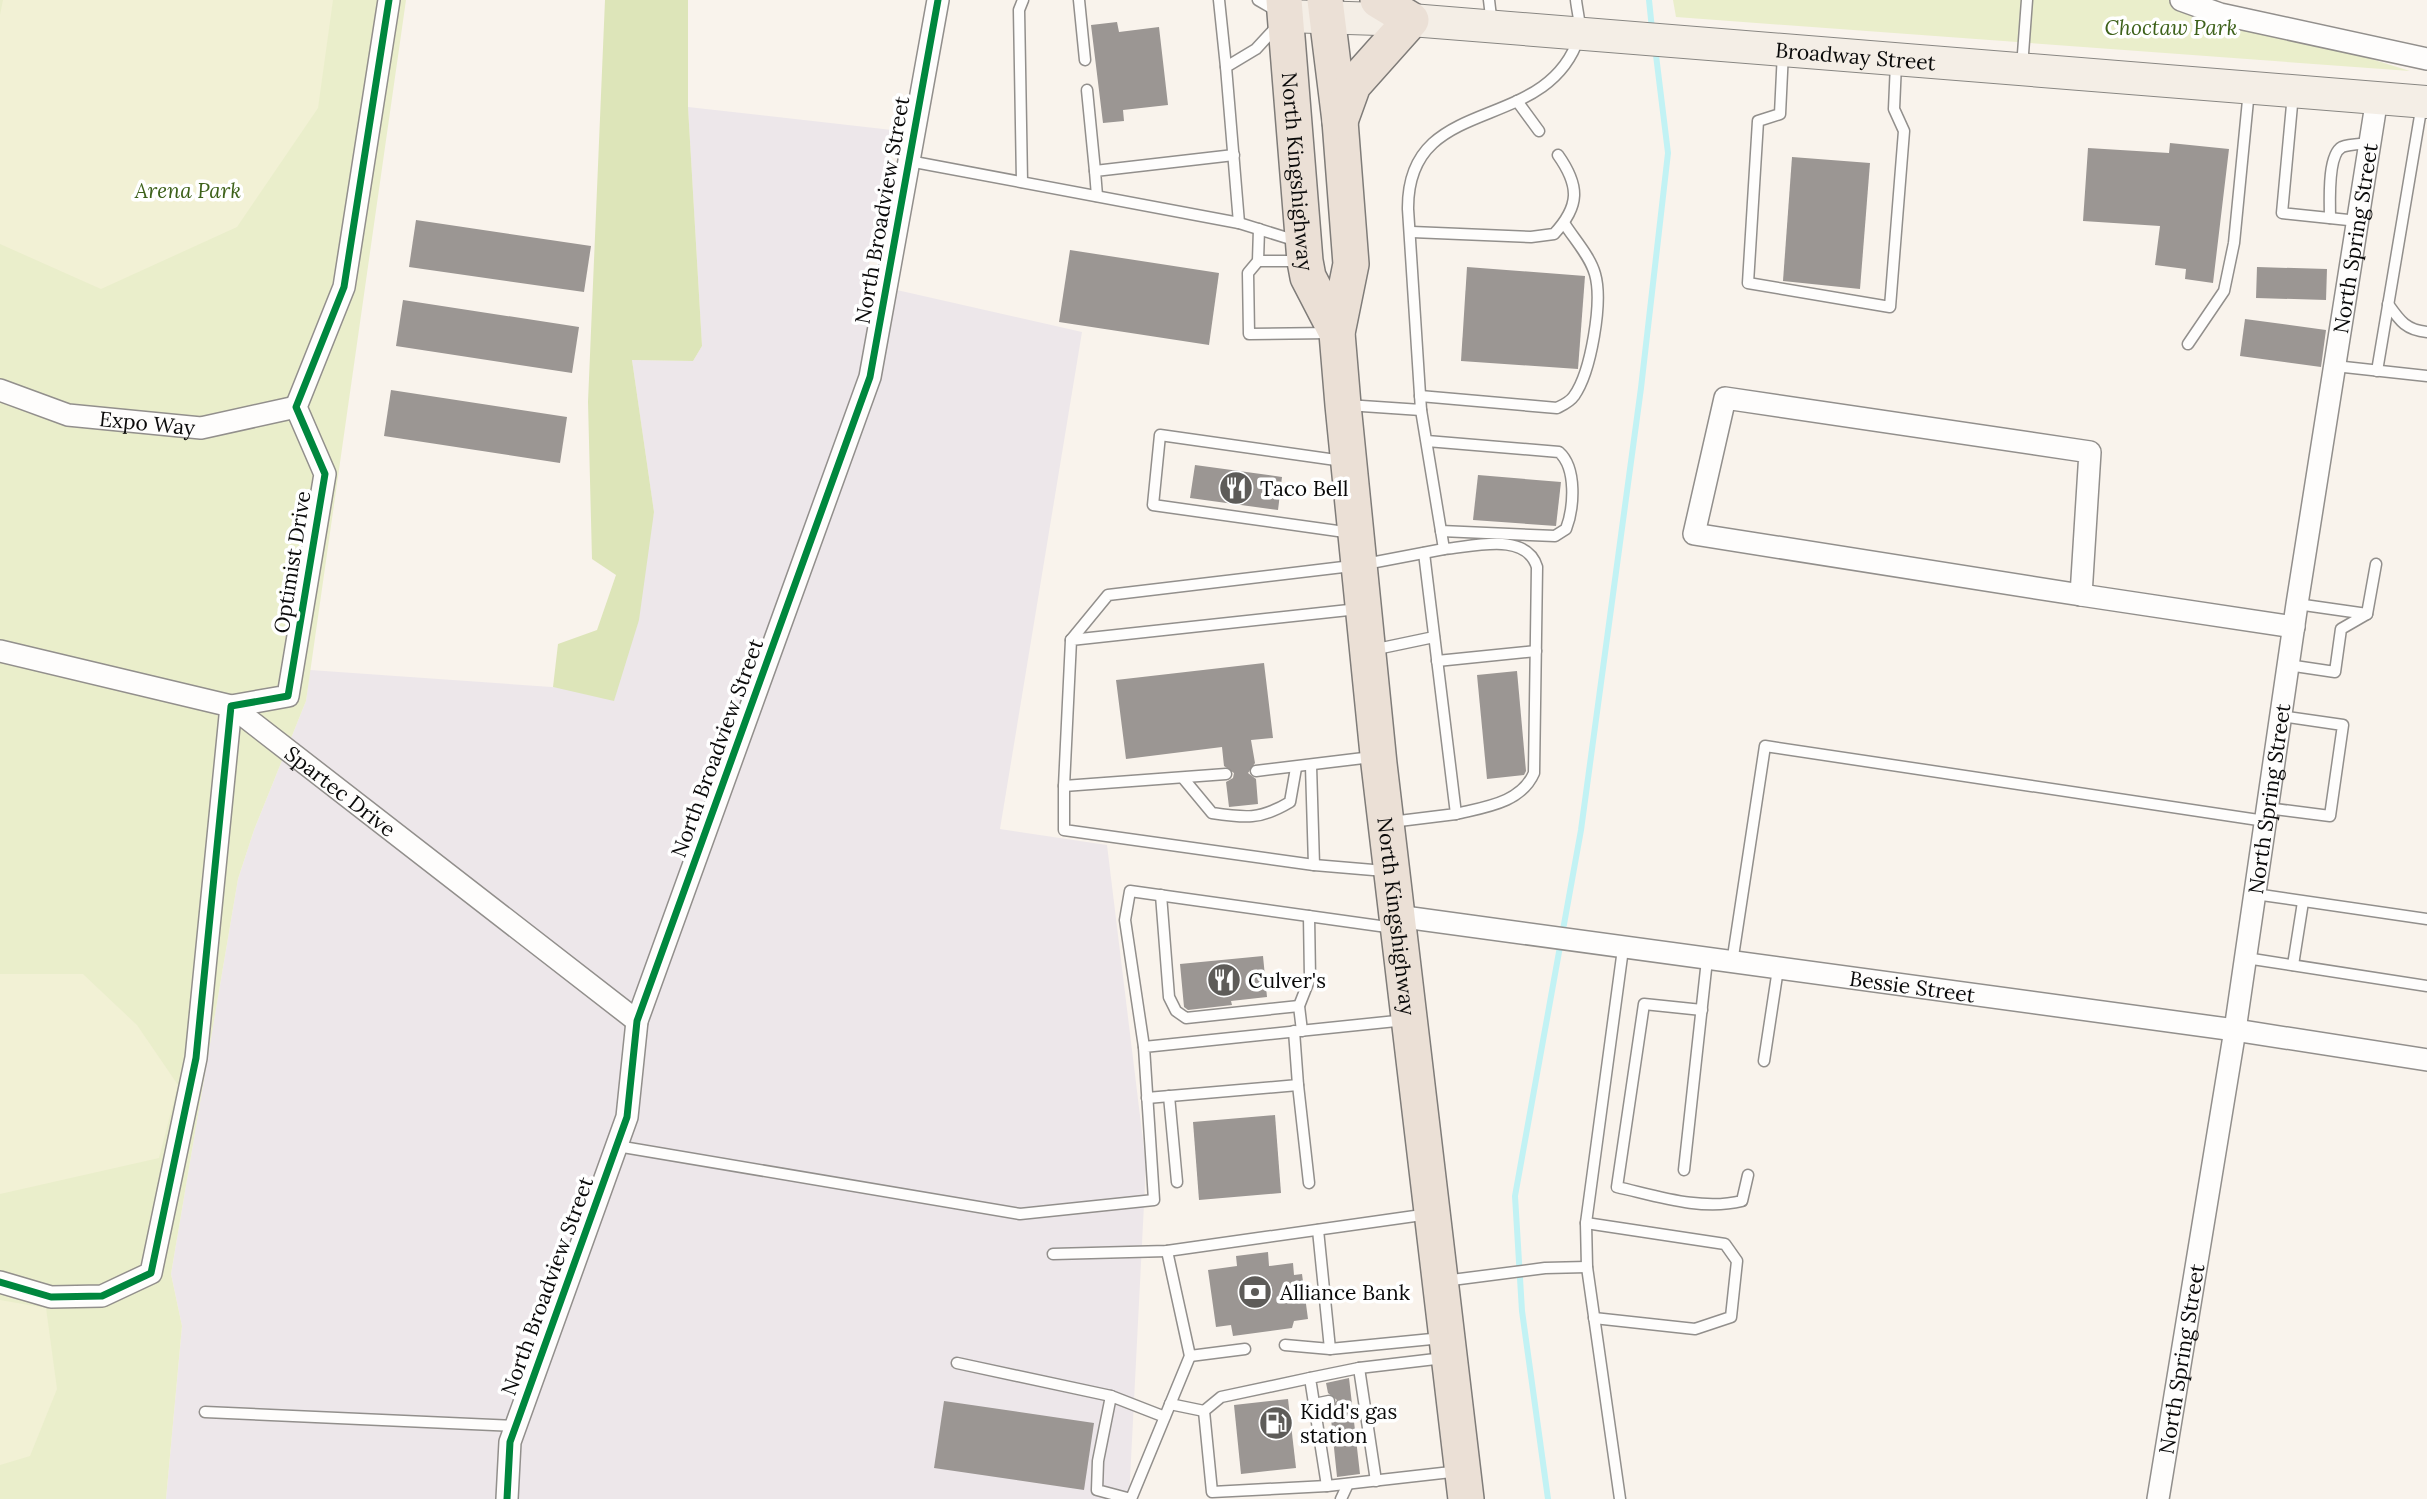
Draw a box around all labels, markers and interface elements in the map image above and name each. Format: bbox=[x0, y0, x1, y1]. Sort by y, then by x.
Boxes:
park label: Choctaw Park bbox=[2105, 14, 2237, 41]
street label: Broadway Street bbox=[1774, 36, 1938, 76]
street label: North Kingshighway bbox=[1276, 71, 1320, 273]
street label: North Broadview Street bbox=[849, 93, 915, 326]
street label: North Spring Street bbox=[2326, 140, 2383, 335]
park label: Arena Park bbox=[134, 177, 241, 204]
street label: Expo Way bbox=[98, 405, 196, 441]
restaurant icon: Taco Bell bbox=[1217, 469, 1255, 507]
place label: Taco Bell bbox=[1260, 475, 1349, 502]
street label: Optimist Drive bbox=[267, 489, 317, 635]
street label: North Broadview Street bbox=[665, 634, 769, 861]
street label: North Spring Street bbox=[2241, 701, 2296, 896]
street label: Spartec Drive bbox=[280, 739, 401, 842]
street label: North Kingshighway bbox=[1372, 816, 1422, 1017]
restaurant icon: Culver's bbox=[1205, 961, 1243, 999]
street label: Bessie Street bbox=[1848, 964, 1978, 1008]
place label: Culver's bbox=[1248, 967, 1326, 994]
street label: North Broadview Street bbox=[495, 1172, 599, 1399]
street label: North Spring Street bbox=[2152, 1261, 2210, 1456]
bank icon: Alliance Bank bbox=[1236, 1273, 1274, 1311]
place label: Alliance Bank bbox=[1279, 1279, 1411, 1306]
place label: Kidd's gas station bbox=[1300, 1398, 1397, 1449]
fuel station icon: Kidd's gas station bbox=[1257, 1404, 1295, 1442]

